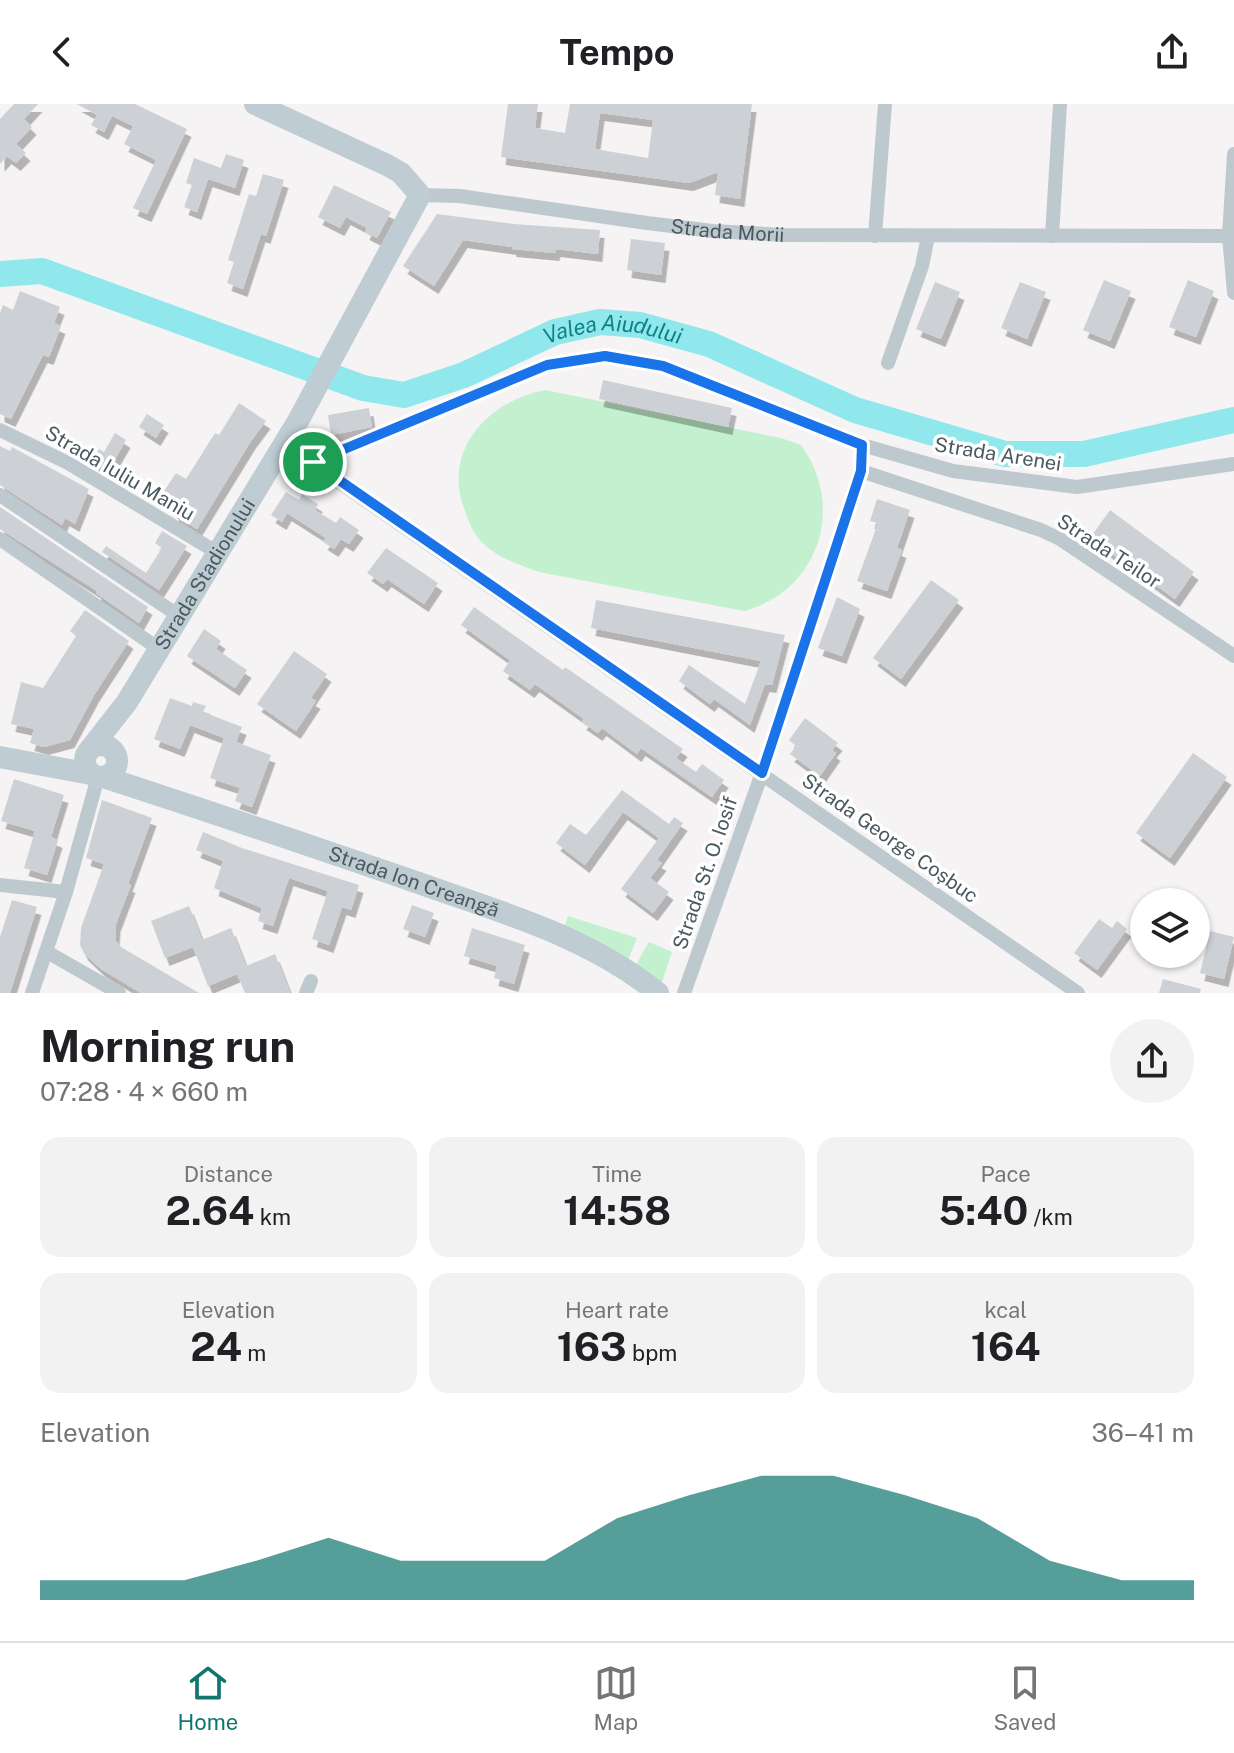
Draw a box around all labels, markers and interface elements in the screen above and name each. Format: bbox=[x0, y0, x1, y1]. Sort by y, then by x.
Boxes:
icon: back bbox=[40, 30, 84, 74]
icon: share bbox=[1150, 30, 1194, 74]
text: Tempo bbox=[560, 31, 675, 73]
street label: Strada Morii bbox=[669, 214, 785, 247]
water label: Valea Aiudului bbox=[538, 309, 686, 349]
street label: Strada Iuliu Maniu bbox=[41, 420, 199, 526]
pin bbox=[279, 428, 347, 496]
street label: Strada Arenei bbox=[933, 432, 1063, 476]
icon: arrive bbox=[291, 440, 335, 484]
street label: Strada Stadionului bbox=[150, 494, 260, 654]
street label: Strada Teilor bbox=[1053, 509, 1165, 593]
street label: Strada George Coșbuc bbox=[797, 768, 983, 908]
street label: Strada St. O. Iosif bbox=[668, 793, 742, 953]
street label: Strada Ion Creangă bbox=[325, 841, 502, 922]
map controls bbox=[1130, 888, 1210, 968]
button: layers bbox=[1130, 888, 1210, 968]
button: share bbox=[1110, 1019, 1194, 1103]
text: Morning run bbox=[40, 1020, 295, 1072]
text: 07:28 · 4 × 660 m bbox=[40, 1076, 248, 1107]
text: Distance bbox=[184, 1161, 273, 1187]
text: Time bbox=[592, 1161, 642, 1187]
text: Pace bbox=[981, 1161, 1031, 1187]
text: 2.64 bbox=[166, 1187, 254, 1234]
text: 14:58 bbox=[563, 1187, 671, 1234]
text: 5:40 bbox=[939, 1187, 1028, 1234]
text: km bbox=[254, 1204, 291, 1230]
text: /km bbox=[1028, 1204, 1073, 1230]
text: Elevation bbox=[182, 1297, 275, 1323]
text: Heart rate bbox=[565, 1297, 669, 1323]
text: kcal bbox=[984, 1297, 1027, 1323]
text: 24 bbox=[190, 1323, 242, 1370]
text: 163 bbox=[557, 1323, 627, 1370]
text: 164 bbox=[971, 1323, 1040, 1370]
text: m bbox=[242, 1340, 266, 1366]
text: bpm bbox=[627, 1340, 677, 1366]
text: Elevation bbox=[40, 1417, 150, 1448]
text: 36–41 m bbox=[1091, 1417, 1194, 1448]
tab: Home bbox=[178, 1661, 238, 1735]
tab: Map bbox=[593, 1661, 638, 1735]
tab: Saved bbox=[993, 1661, 1056, 1735]

